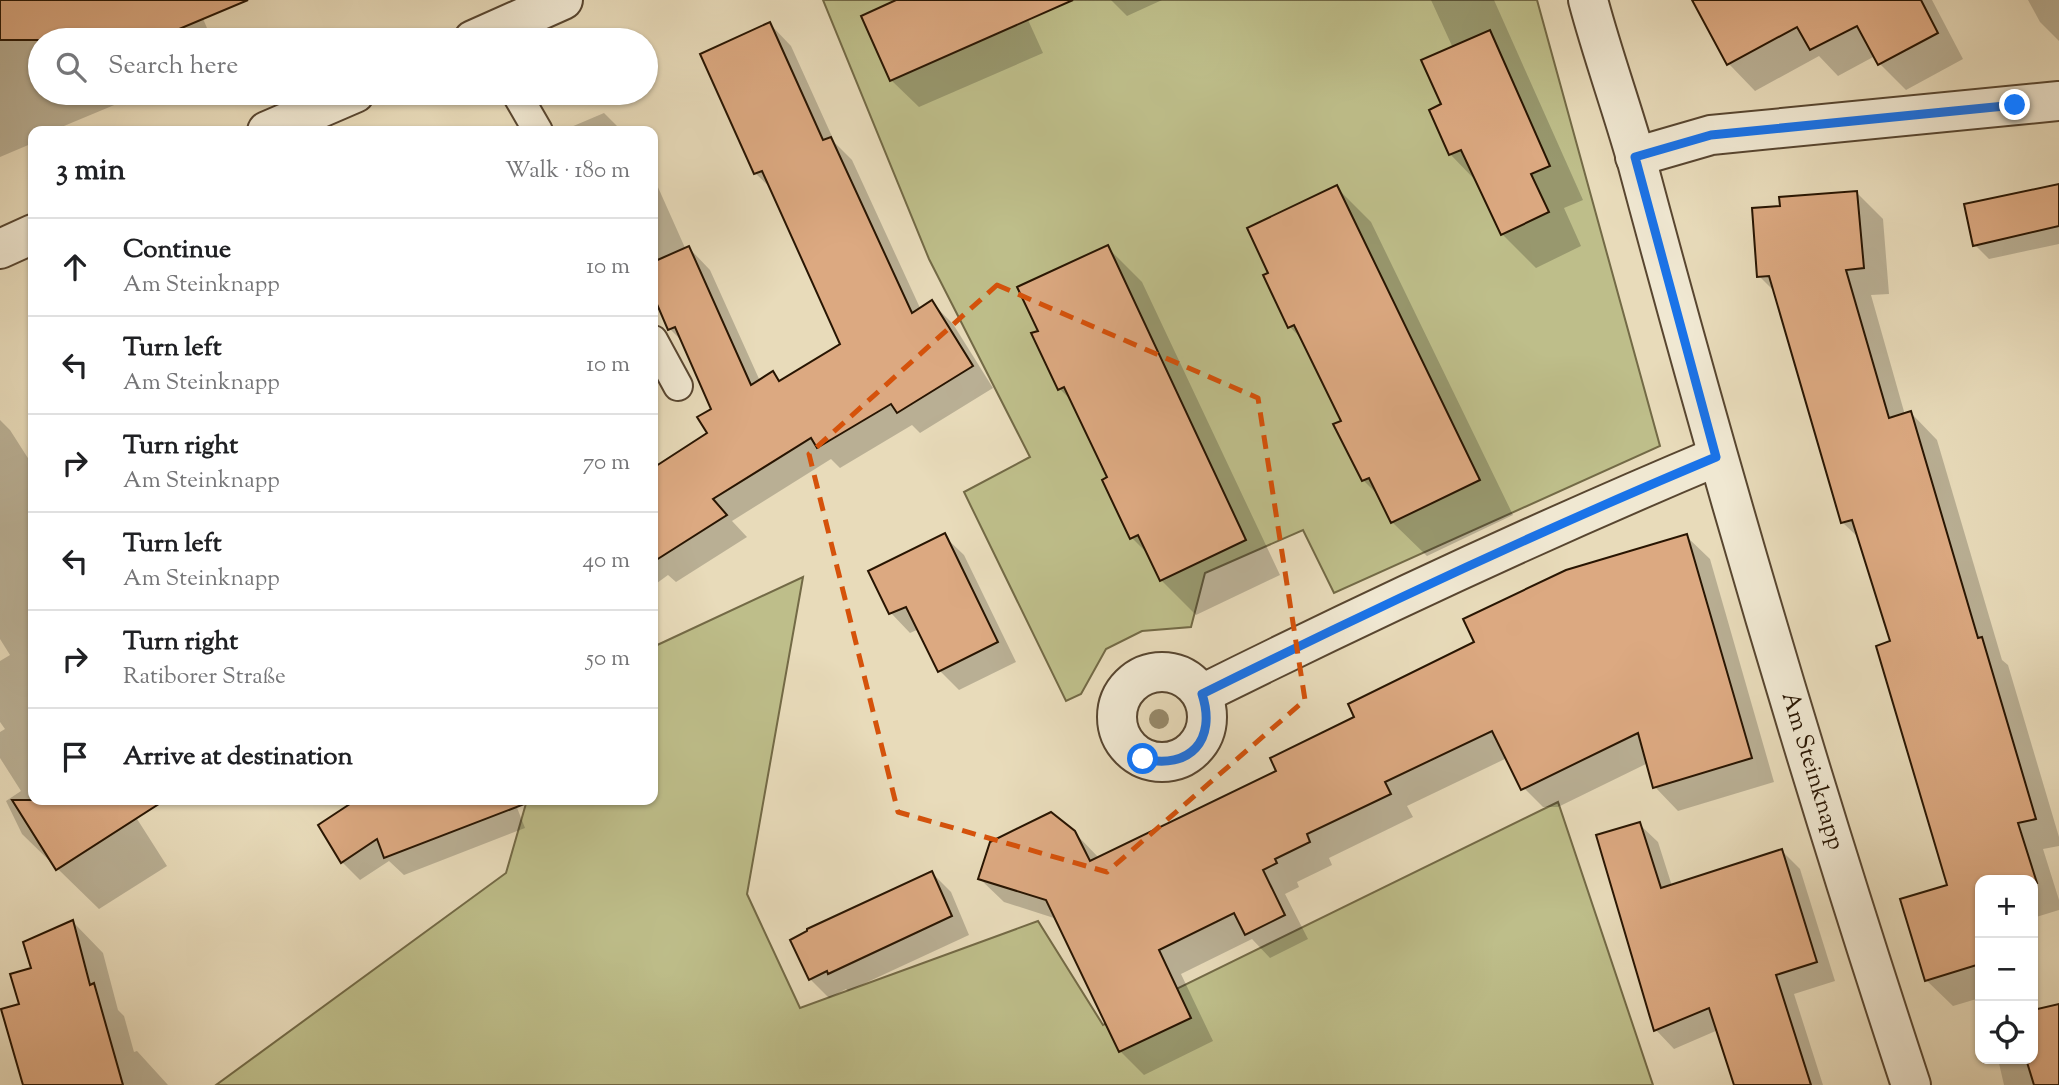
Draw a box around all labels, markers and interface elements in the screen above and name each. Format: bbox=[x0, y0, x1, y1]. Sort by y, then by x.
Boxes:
search box bbox=[28, 28, 658, 105]
icon: search bbox=[52, 48, 90, 86]
text: Search here bbox=[108, 48, 238, 85]
route end bbox=[1999, 89, 2030, 120]
text: 3 min bbox=[56, 150, 126, 193]
text: Walk · 180 m bbox=[505, 155, 630, 188]
text: Continue bbox=[123, 232, 231, 269]
icon: ahead bbox=[56, 248, 94, 286]
text: 10 m bbox=[586, 251, 630, 284]
text: Am Steinknapp bbox=[123, 269, 280, 302]
text: Turn left bbox=[123, 330, 222, 367]
icon: left bbox=[56, 346, 94, 384]
text: 10 m bbox=[586, 349, 630, 382]
text: Am Steinknapp bbox=[123, 367, 280, 400]
text: Turn right bbox=[123, 428, 238, 465]
icon: right bbox=[56, 444, 94, 482]
text: 70 m bbox=[583, 447, 630, 480]
text: Am Steinknapp bbox=[123, 465, 280, 498]
text: Turn left bbox=[123, 526, 222, 563]
icon: left bbox=[56, 542, 94, 580]
text: 40 m bbox=[583, 545, 630, 578]
text: Am Steinknapp bbox=[123, 563, 280, 596]
text: Turn right bbox=[123, 624, 238, 661]
icon: right bbox=[56, 640, 94, 678]
text: 50 m bbox=[586, 643, 630, 676]
text: Ratiborer Straße bbox=[123, 661, 286, 694]
street label: Am Steinknapp bbox=[1772, 688, 1852, 854]
icon: arrive bbox=[56, 738, 94, 776]
text: Arrive at destination bbox=[123, 739, 353, 776]
route start bbox=[1127, 743, 1158, 774]
map controls bbox=[1975, 875, 2038, 1064]
button: + bbox=[1975, 875, 2038, 938]
button: − bbox=[1975, 938, 2038, 1001]
button: locate bbox=[1975, 1001, 2038, 1064]

